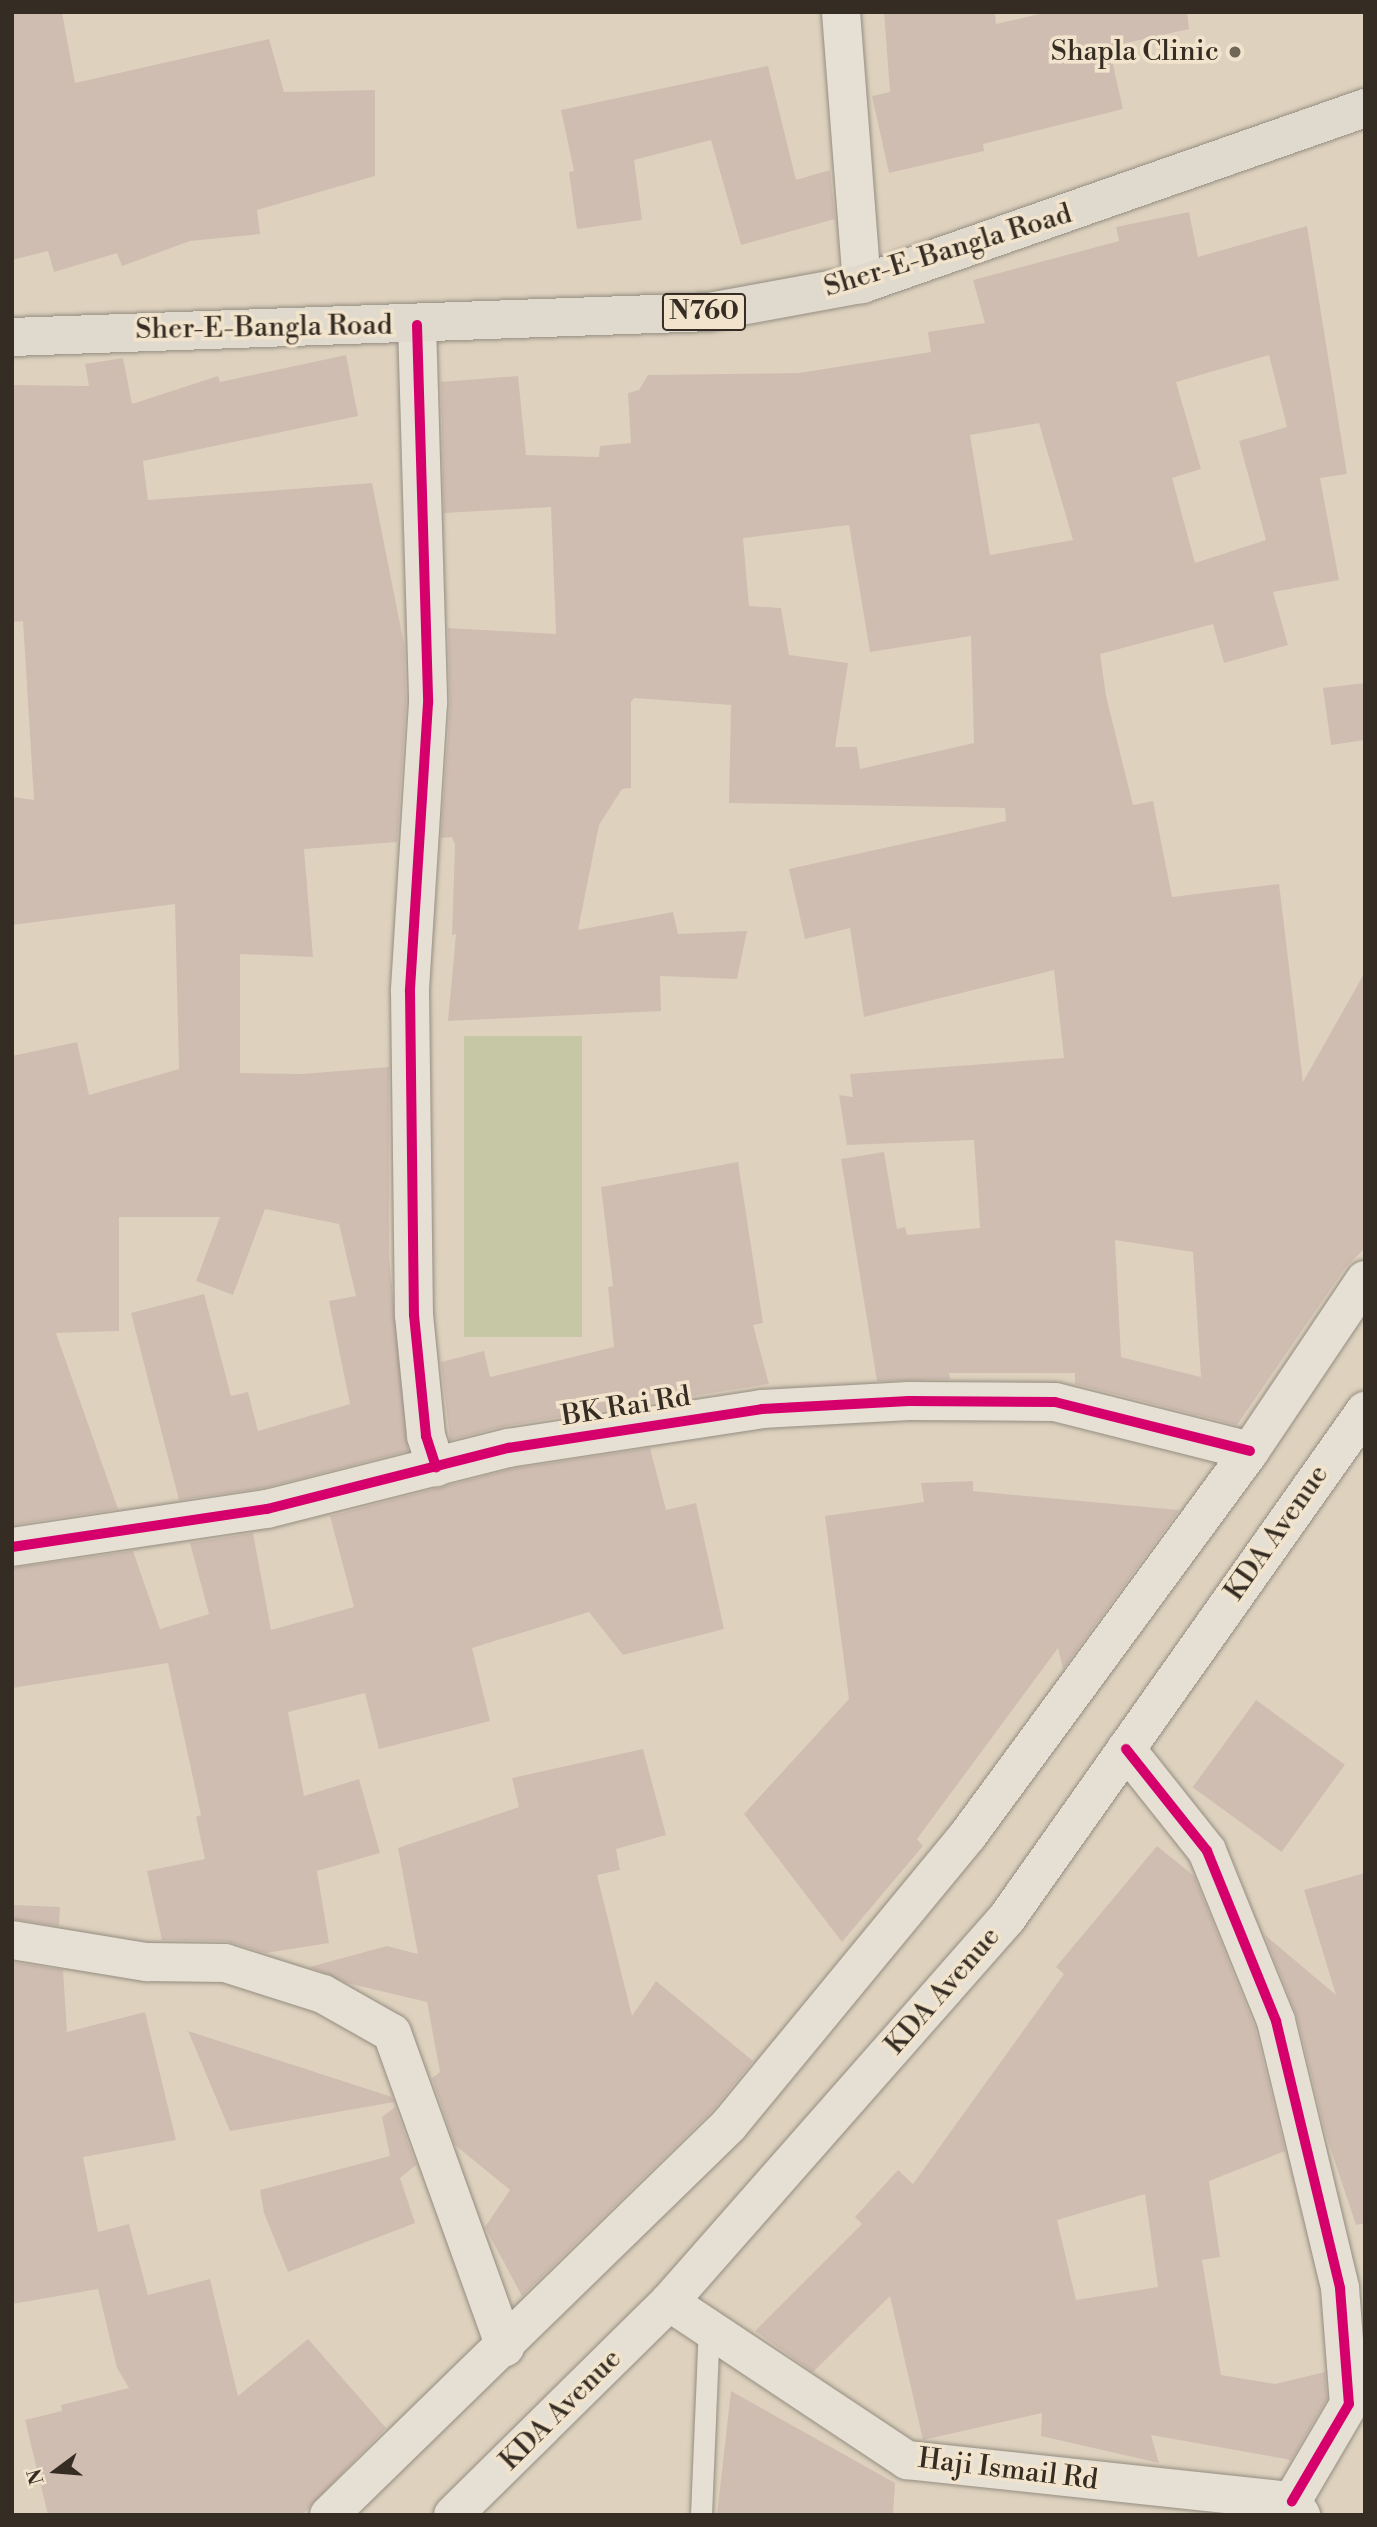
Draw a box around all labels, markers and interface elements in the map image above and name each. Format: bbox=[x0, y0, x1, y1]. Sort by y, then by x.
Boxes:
place label: Shapla Clinic bbox=[1051, 35, 1219, 69]
marker: Shapla Clinic bbox=[1225, 42, 1245, 62]
street label: Sher-E-Bangla Road bbox=[820, 197, 1076, 305]
road number: N760 bbox=[660, 290, 748, 334]
street label: Sher-E-Bangla Road bbox=[135, 309, 393, 347]
street label: BK Rai Rd bbox=[559, 1380, 693, 1434]
street label: KDA Avenue bbox=[1218, 1459, 1336, 1607]
street label: KDA Avenue bbox=[879, 1920, 1007, 2062]
street label: KDA Avenue bbox=[493, 2342, 629, 2478]
north arrow bbox=[21, 2436, 91, 2506]
street label: Haji Ismail Rd bbox=[916, 2442, 1100, 2498]
text: N bbox=[22, 2466, 49, 2487]

